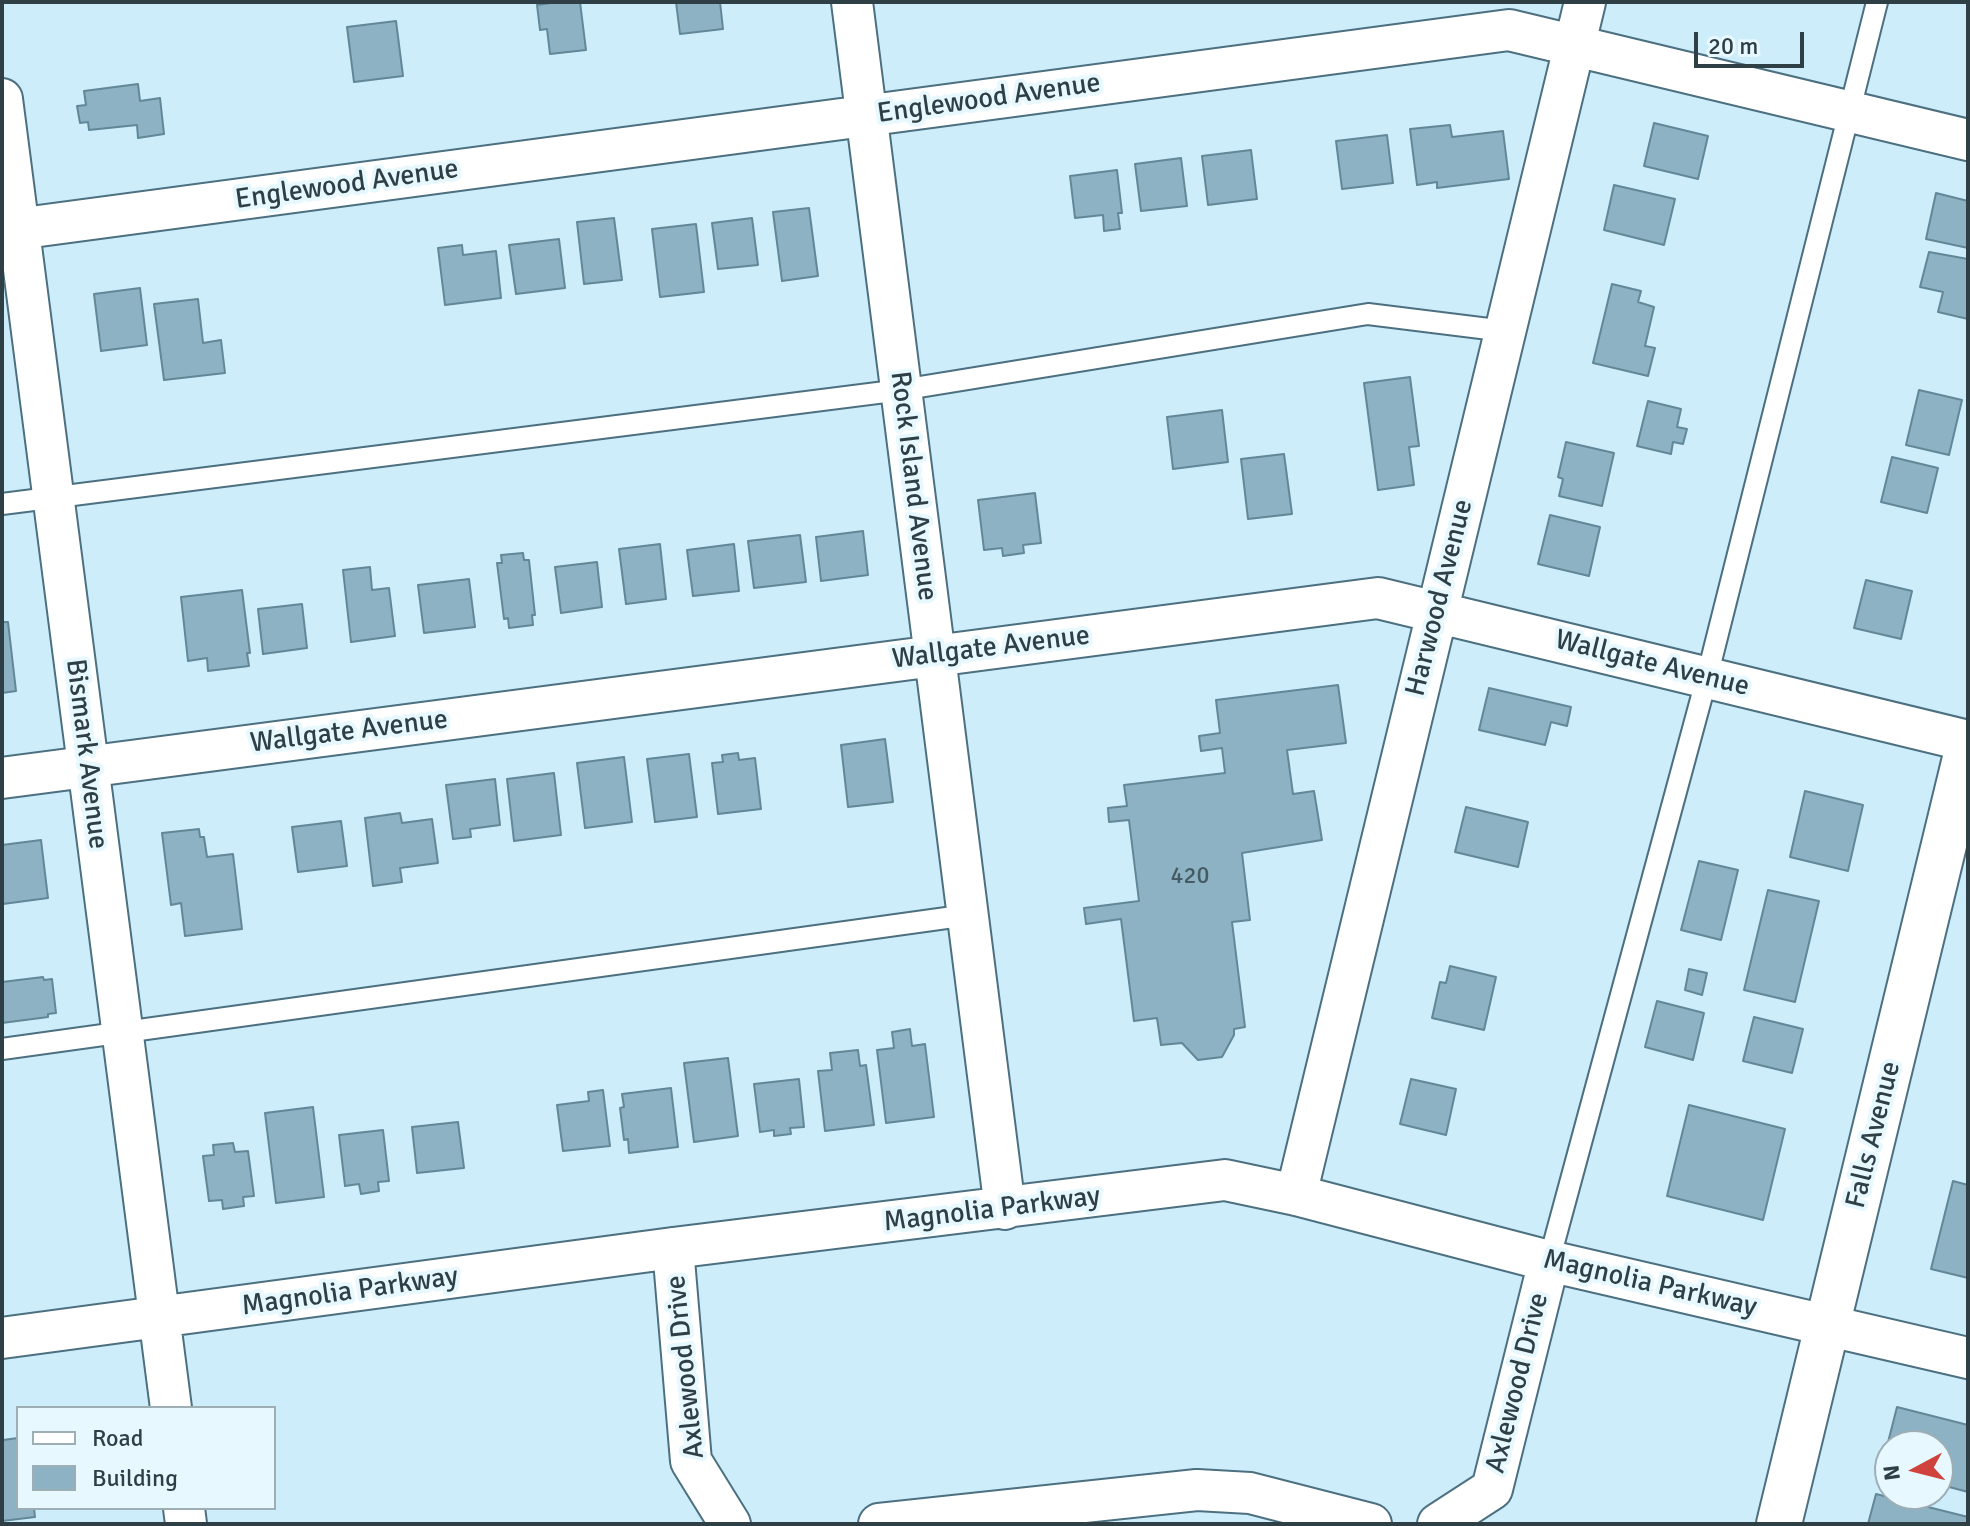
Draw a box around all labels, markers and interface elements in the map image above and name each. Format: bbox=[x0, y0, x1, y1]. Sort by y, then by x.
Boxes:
scale bar bbox=[1698, 16, 1808, 66]
text: 20 m bbox=[1708, 31, 1758, 61]
street label: Englewood Avenue bbox=[875, 67, 1103, 131]
street label: Englewood Avenue bbox=[233, 153, 461, 217]
street label: Rock Island Avenue bbox=[882, 369, 944, 603]
street label: Harwood Avenue bbox=[1399, 496, 1481, 700]
street label: Wallgate Avenue bbox=[890, 619, 1092, 677]
street label: Wallgate Avenue bbox=[1551, 624, 1753, 704]
street label: Bismark Avenue bbox=[58, 657, 114, 851]
street label: Wallgate Avenue bbox=[248, 703, 450, 761]
house number: 420 bbox=[1171, 863, 1209, 891]
street label: Falls Avenue bbox=[1840, 1058, 1908, 1212]
street label: Magnolia Parkway bbox=[882, 1180, 1102, 1240]
street label: Magnolia Parkway bbox=[1540, 1243, 1760, 1325]
street label: Magnolia Parkway bbox=[240, 1260, 460, 1324]
street label: Axlewood Drive bbox=[660, 1274, 712, 1460]
street label: Axlewood Drive bbox=[1479, 1290, 1557, 1476]
legend bbox=[16, 1406, 276, 1510]
text: Road bbox=[92, 1423, 143, 1453]
north arrow bbox=[1874, 1430, 1954, 1510]
text: Building bbox=[92, 1463, 178, 1493]
text: N bbox=[1877, 1463, 1906, 1482]

